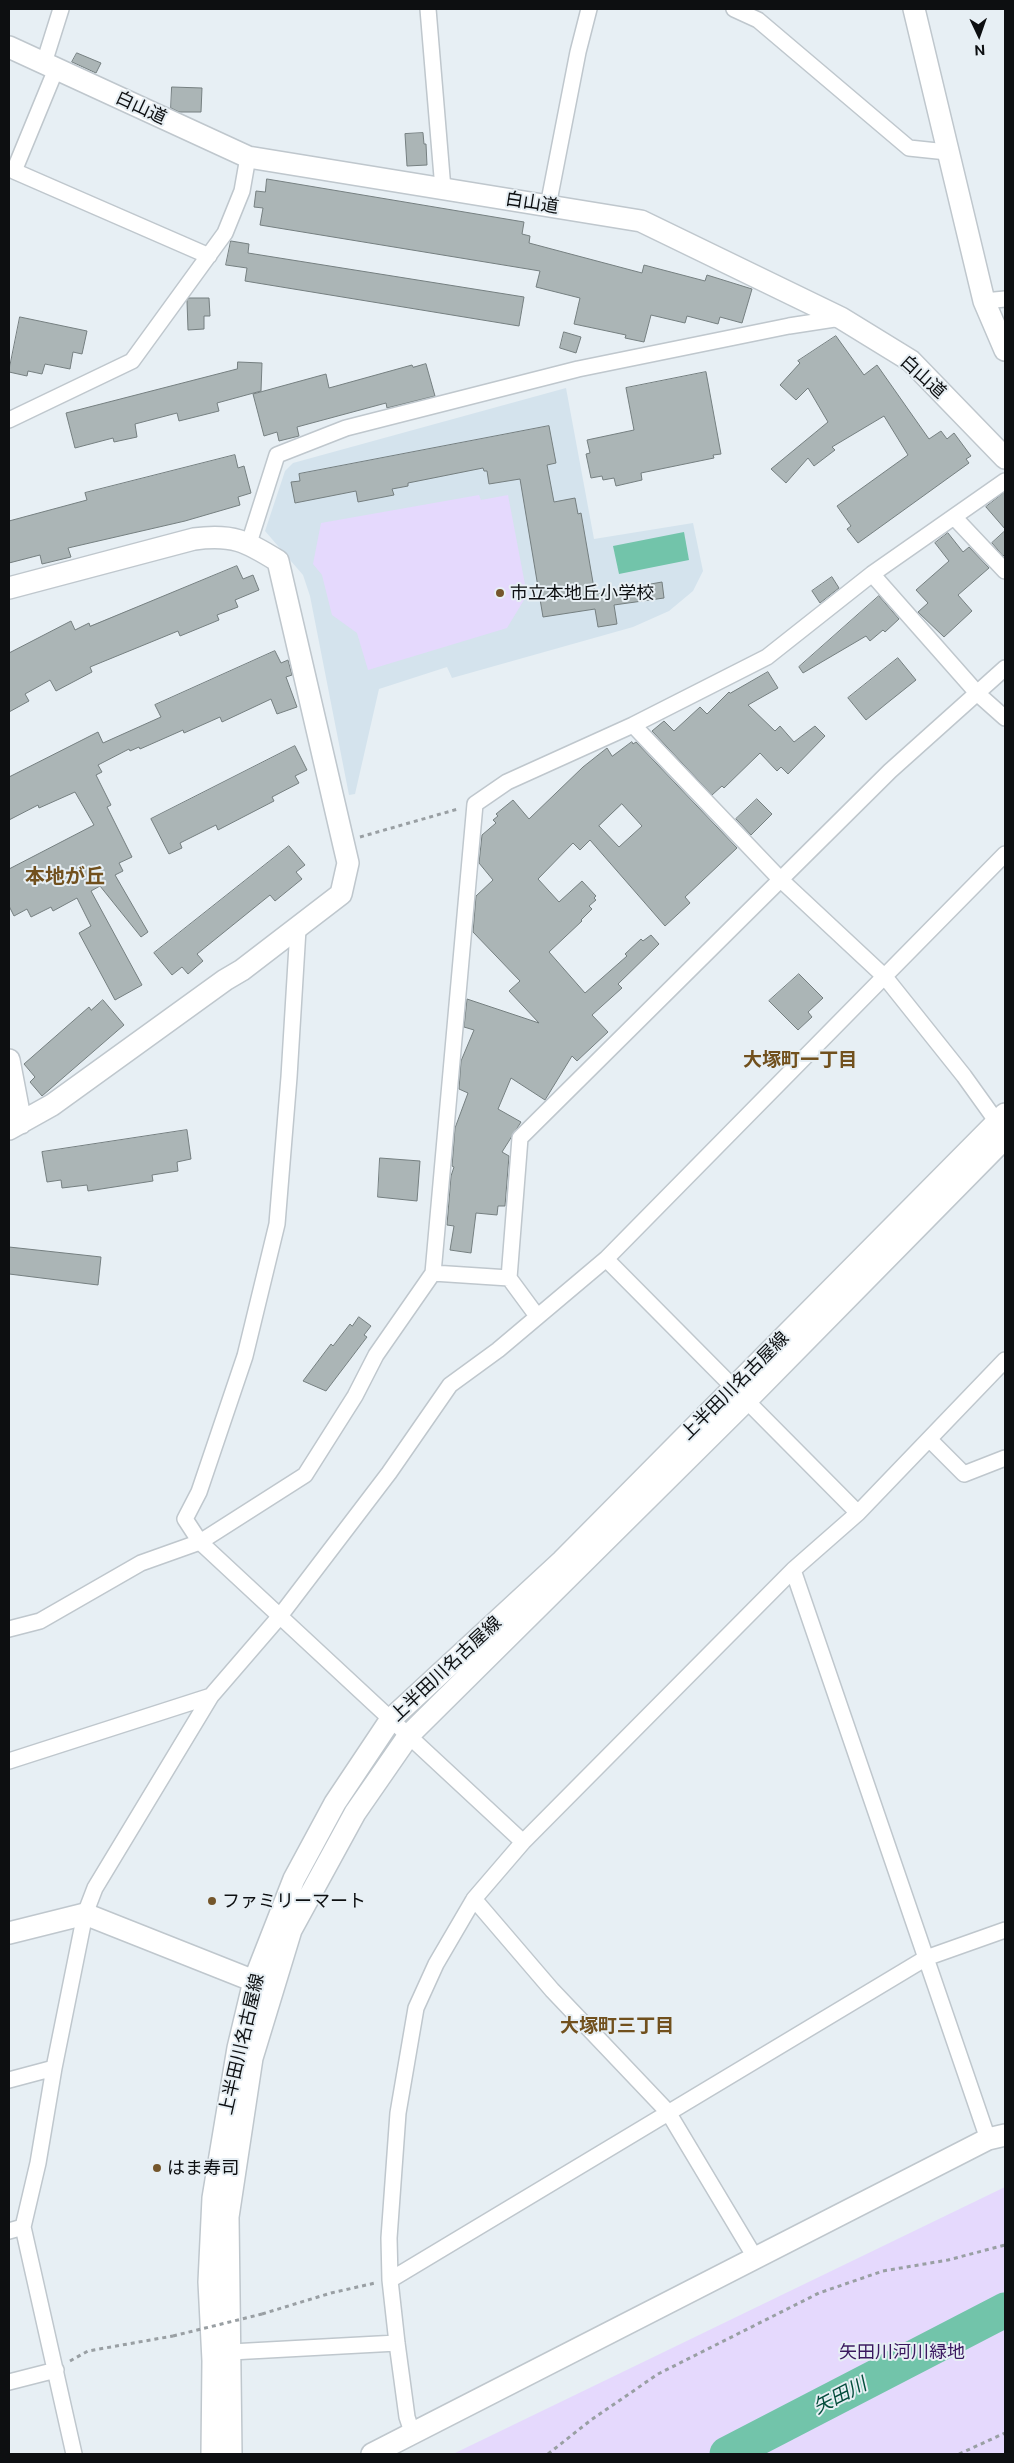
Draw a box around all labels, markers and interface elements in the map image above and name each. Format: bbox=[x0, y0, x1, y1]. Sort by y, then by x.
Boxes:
north arrow bbox=[954, 10, 1004, 60]
text: N bbox=[974, 42, 986, 58]
street label: 白山道 bbox=[112, 87, 170, 129]
street label: 白山道 bbox=[504, 188, 560, 218]
street label: 白山道 bbox=[896, 351, 950, 403]
place label: 市立本地丘小学校 bbox=[510, 582, 654, 604]
marker: 市立本地丘小学校 bbox=[494, 587, 506, 599]
district label: 本地が丘 bbox=[25, 865, 105, 889]
district label: 大塚町一丁目 bbox=[743, 1049, 857, 1071]
street label: 上半田川名古屋線 bbox=[676, 1327, 794, 1445]
street label: 上半田川名古屋線 bbox=[386, 1612, 506, 1726]
place label: ファミリーマート bbox=[222, 1890, 366, 1912]
marker: ファミリーマート bbox=[206, 1895, 218, 1907]
street label: 上半田川名古屋線 bbox=[215, 1971, 269, 2117]
district label: 大塚町三丁目 bbox=[560, 2015, 674, 2037]
place label: はま寿司 bbox=[167, 2157, 239, 2179]
marker: はま寿司 bbox=[151, 2162, 163, 2174]
park label: 矢田川河川緑地 bbox=[839, 2341, 965, 2363]
water label: 矢田川 bbox=[809, 2373, 871, 2419]

